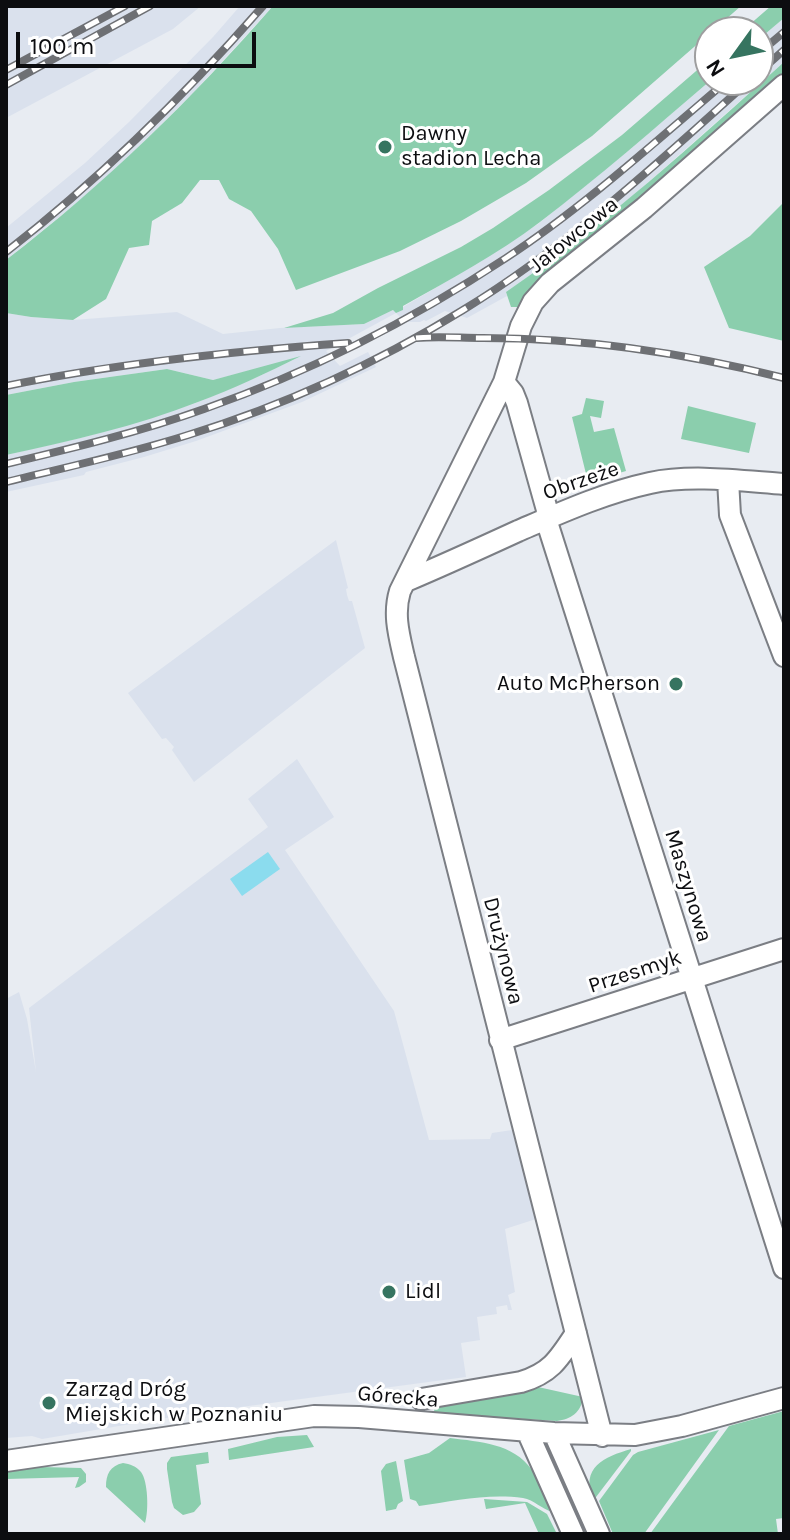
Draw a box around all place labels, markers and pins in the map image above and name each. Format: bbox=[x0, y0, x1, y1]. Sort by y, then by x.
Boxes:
place label: Dawny stadion Lecha bbox=[401, 121, 541, 172]
marker: Dawny stadion Lecha bbox=[376, 138, 394, 156]
place label: Auto McPherson bbox=[497, 671, 660, 697]
marker: Auto McPherson bbox=[667, 675, 685, 693]
place label: Lidl bbox=[405, 1279, 441, 1305]
marker: Lidl bbox=[380, 1283, 398, 1301]
place label: Zarząd Dróg Miejskich w Poznaniu bbox=[65, 1377, 283, 1428]
marker: Zarząd Dróg Miejskich w Poznaniu bbox=[40, 1394, 58, 1412]

